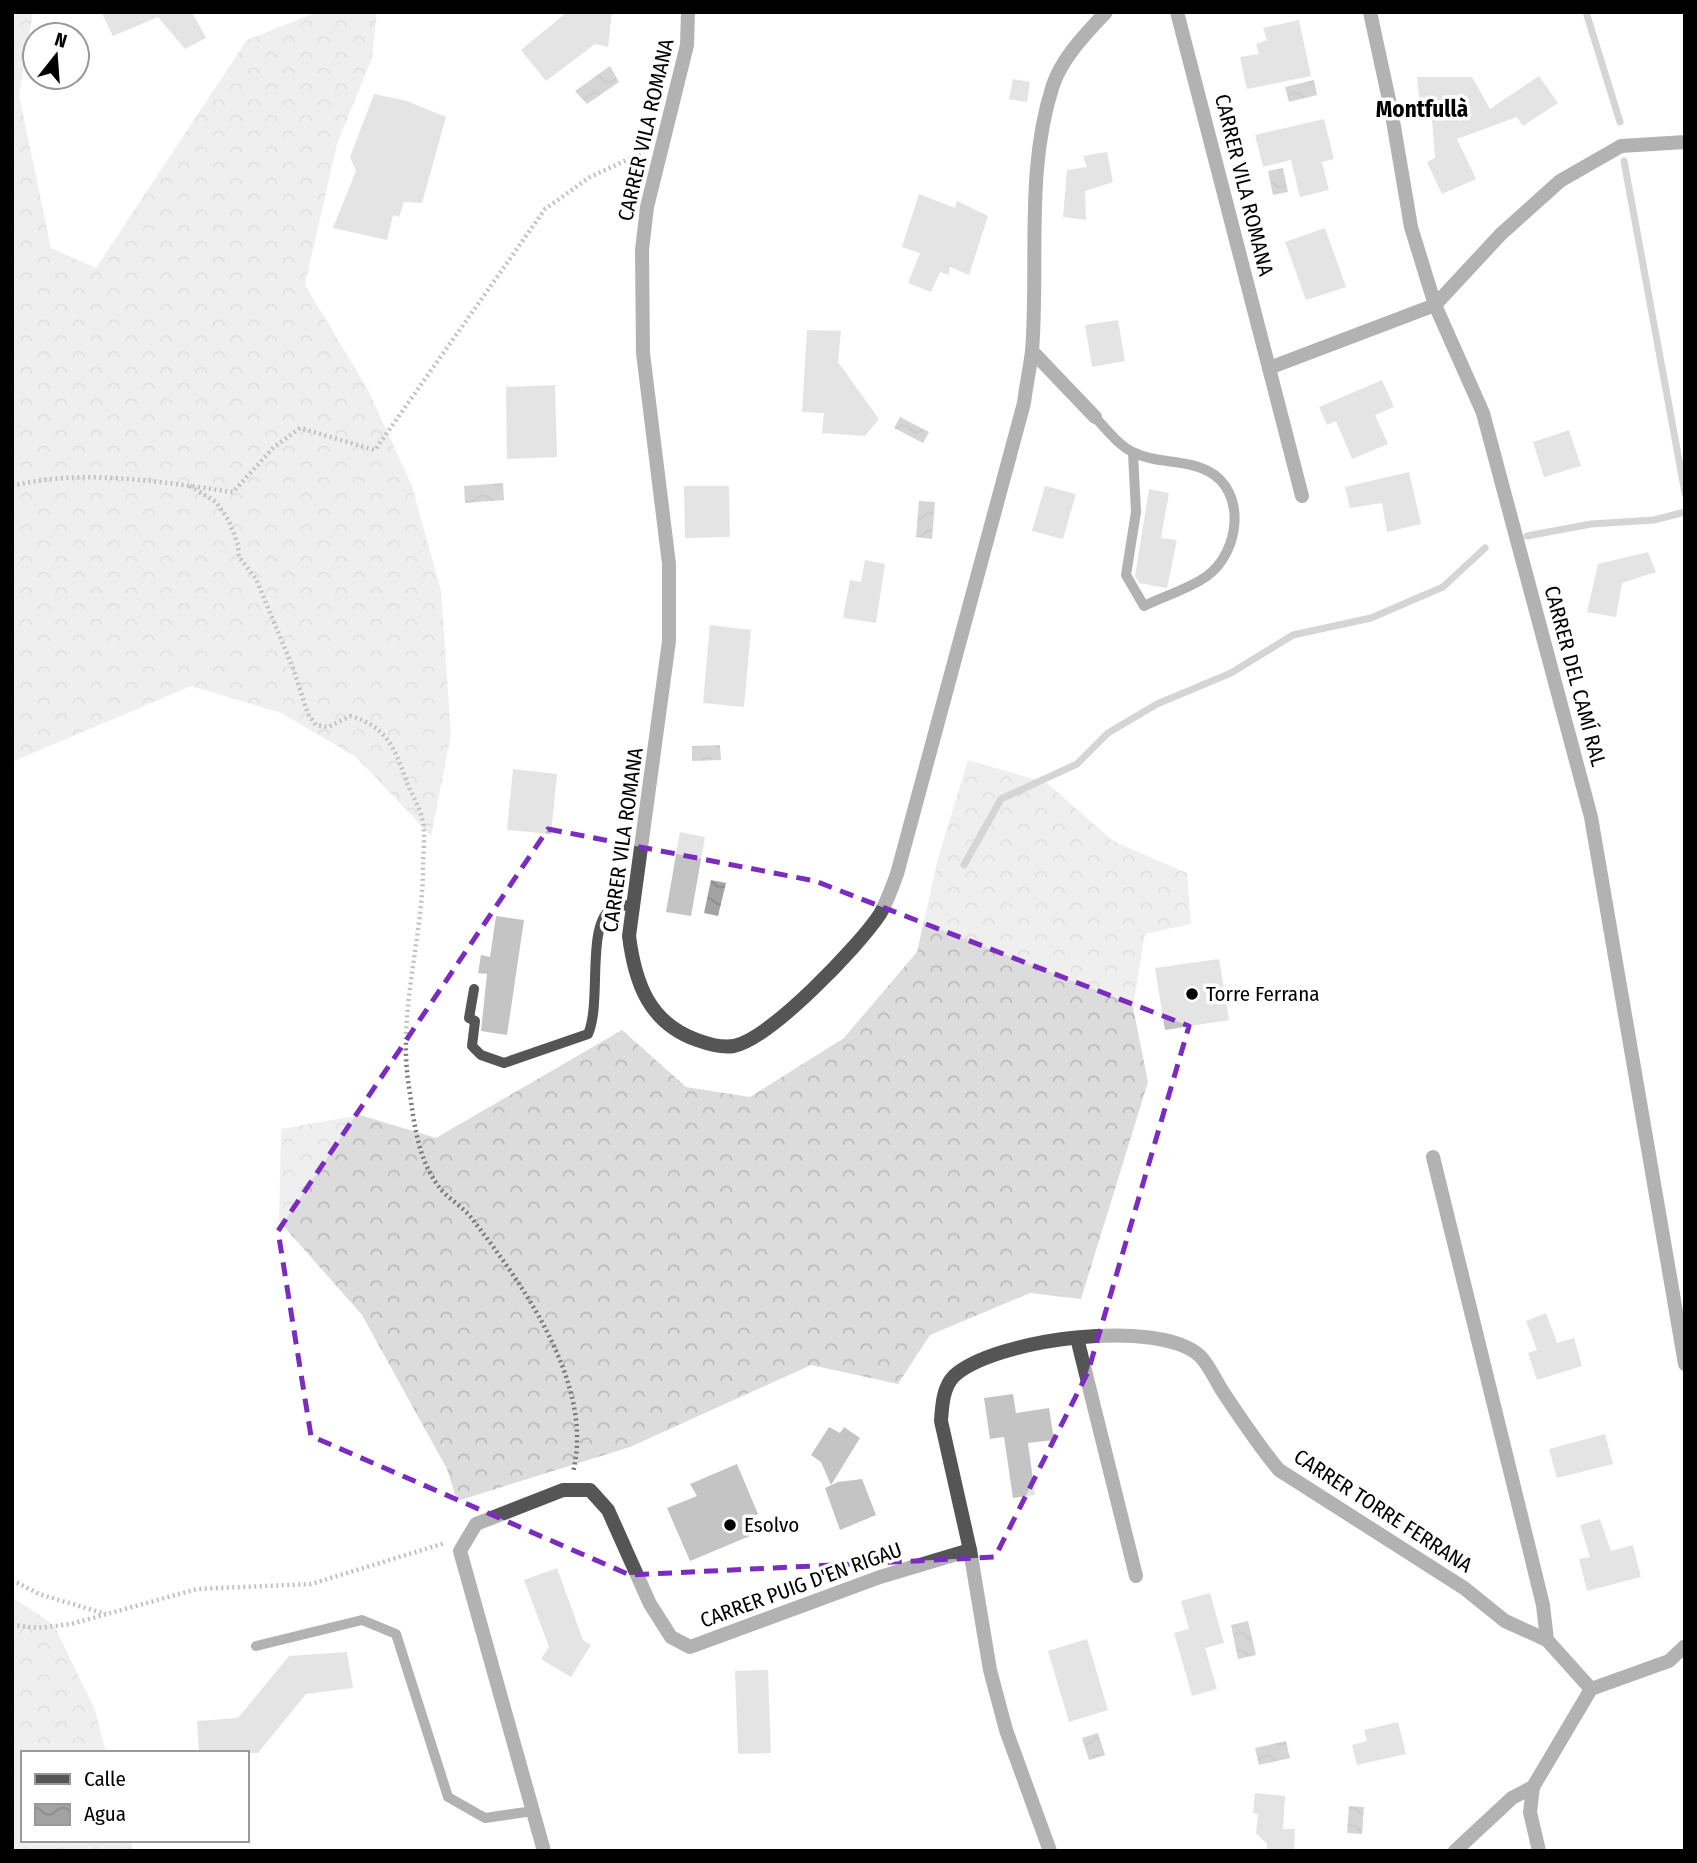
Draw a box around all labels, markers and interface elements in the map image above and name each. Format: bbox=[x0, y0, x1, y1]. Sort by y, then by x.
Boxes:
north arrow bbox=[21, 21, 91, 91]
text: N bbox=[52, 28, 70, 53]
street label: CARRER VILA ROMANA bbox=[612, 36, 680, 224]
street label: CARRER VILA ROMANA bbox=[1209, 91, 1279, 279]
district label: Montfullà bbox=[1376, 95, 1468, 123]
street label: CARRER DEL CAMÍ RAL bbox=[1538, 583, 1612, 770]
street label: CARRER VILA ROMANA bbox=[597, 746, 649, 934]
place label: Torre Ferrana bbox=[1206, 981, 1319, 1007]
marker: Torre Ferrana bbox=[1184, 986, 1200, 1002]
street label: CARRER TORRE FERRANA bbox=[1289, 1444, 1477, 1578]
place label: Esolvo bbox=[744, 1512, 799, 1538]
marker: Esolvo bbox=[722, 1517, 738, 1533]
street label: CARRER PUIG D'EN RIGAU bbox=[697, 1536, 905, 1634]
legend bbox=[21, 1751, 248, 1842]
text: Calle bbox=[84, 1766, 126, 1792]
text: Agua bbox=[84, 1801, 126, 1827]

